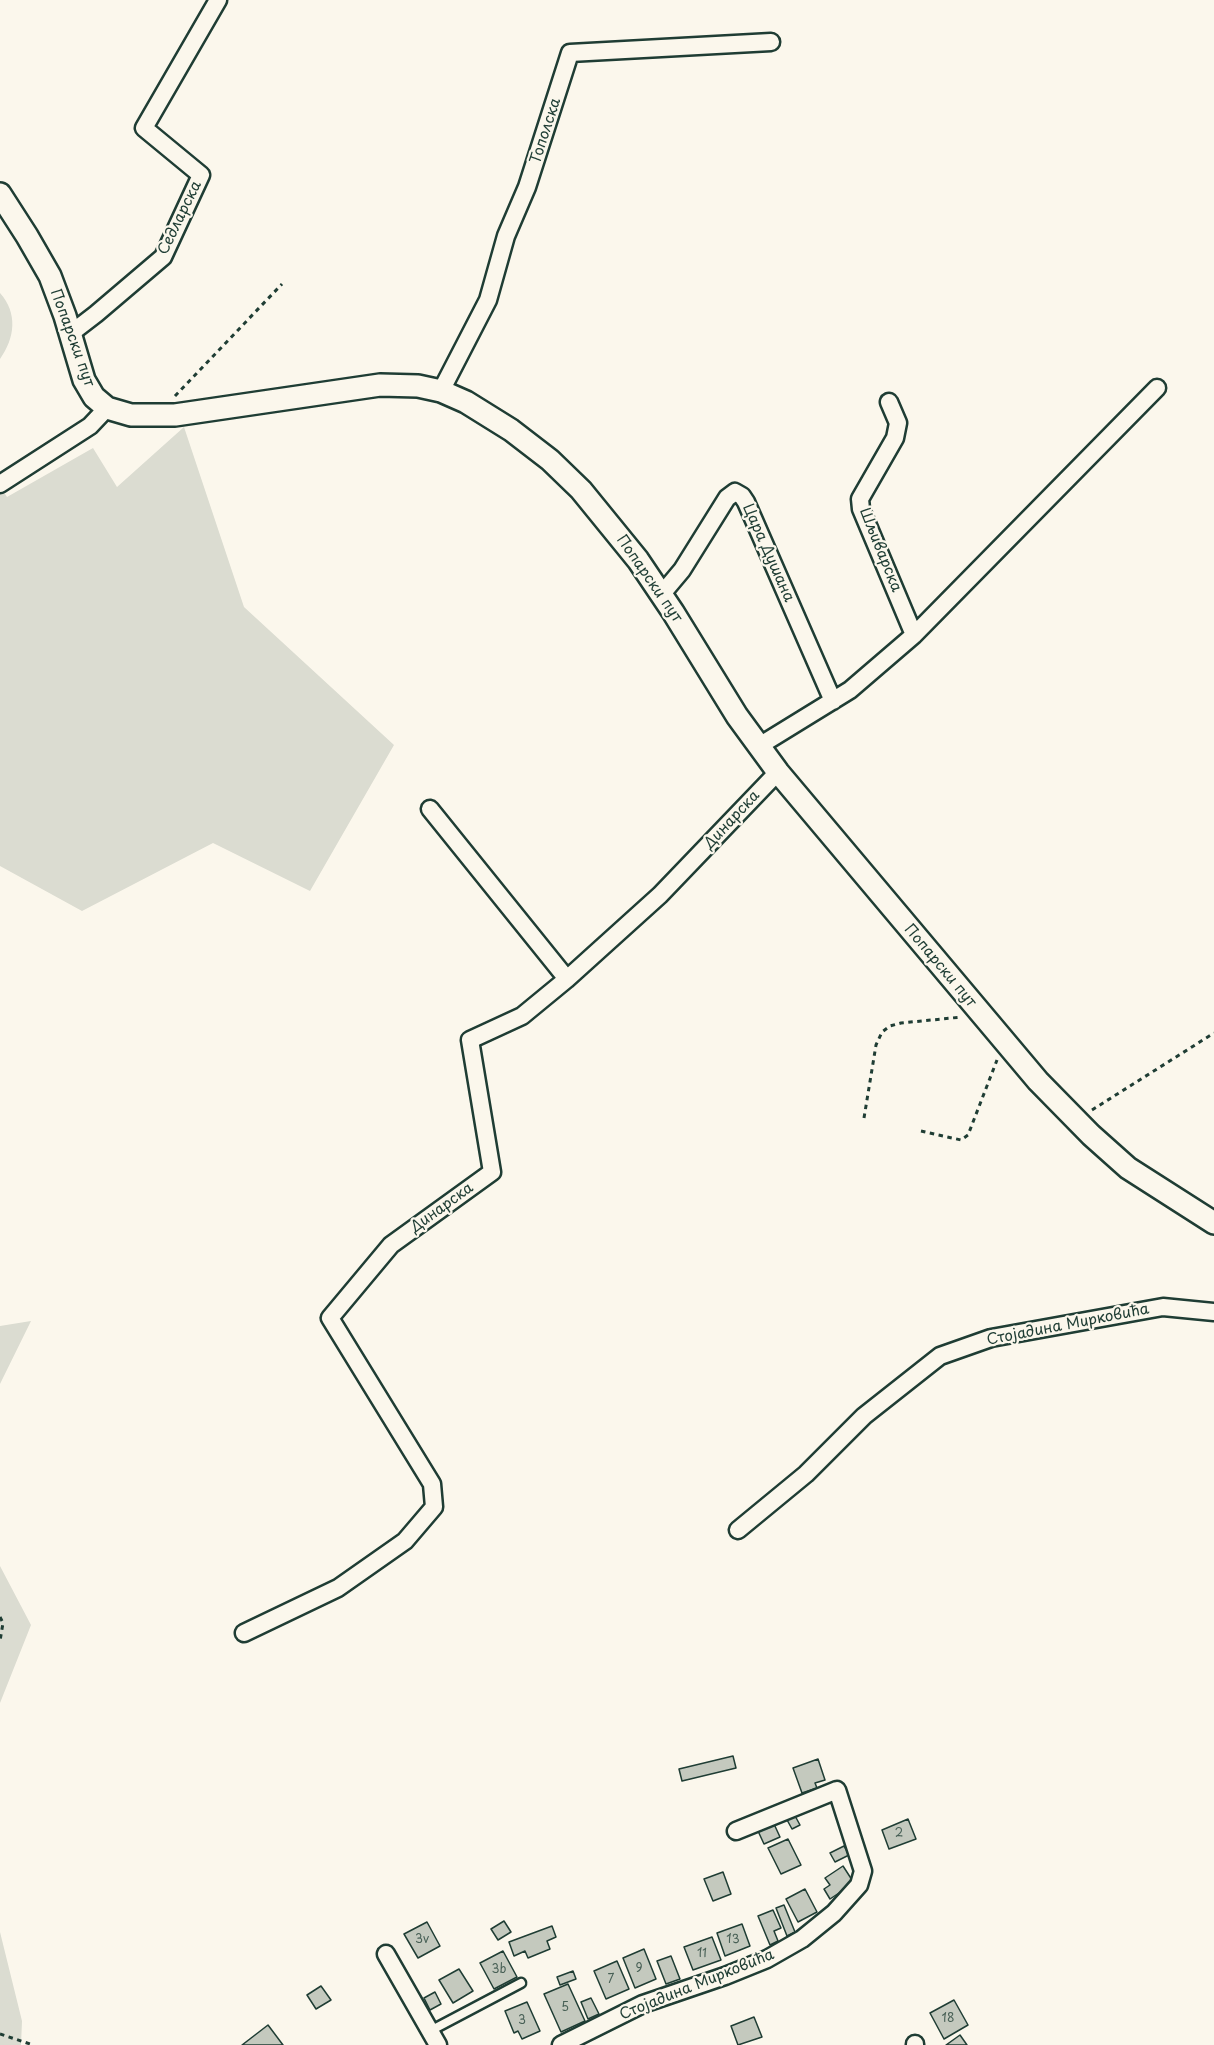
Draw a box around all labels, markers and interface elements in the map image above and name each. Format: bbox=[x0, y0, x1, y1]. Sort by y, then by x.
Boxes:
street label: Тополска bbox=[527, 96, 565, 166]
street label: Седларска bbox=[154, 178, 206, 258]
street label: Попарски пут bbox=[46, 287, 98, 389]
street label: Цара Душана bbox=[738, 501, 798, 605]
street label: Шљиварска bbox=[855, 505, 905, 595]
street label: Попарски пут bbox=[612, 532, 686, 626]
street label: Динарска bbox=[700, 787, 764, 853]
street label: Попарски пут bbox=[900, 921, 980, 1011]
street label: Динарска bbox=[407, 1179, 477, 1237]
street label: Стојадина Мирковића bbox=[985, 1300, 1151, 1350]
house number: 2 bbox=[895, 1827, 903, 1841]
house number: 3v bbox=[415, 1933, 429, 1947]
house number: 13 bbox=[726, 1933, 740, 1947]
street label: Стојадина Мирковића bbox=[617, 1946, 777, 2024]
house number: 11 bbox=[697, 1947, 707, 1961]
house number: 9 bbox=[635, 1962, 643, 1976]
house number: 3b bbox=[492, 1963, 506, 1977]
house number: 7 bbox=[608, 1973, 614, 1987]
house number: 5 bbox=[561, 2001, 569, 2015]
house number: 18 bbox=[942, 2012, 954, 2026]
house number: 3 bbox=[518, 2014, 526, 2028]

